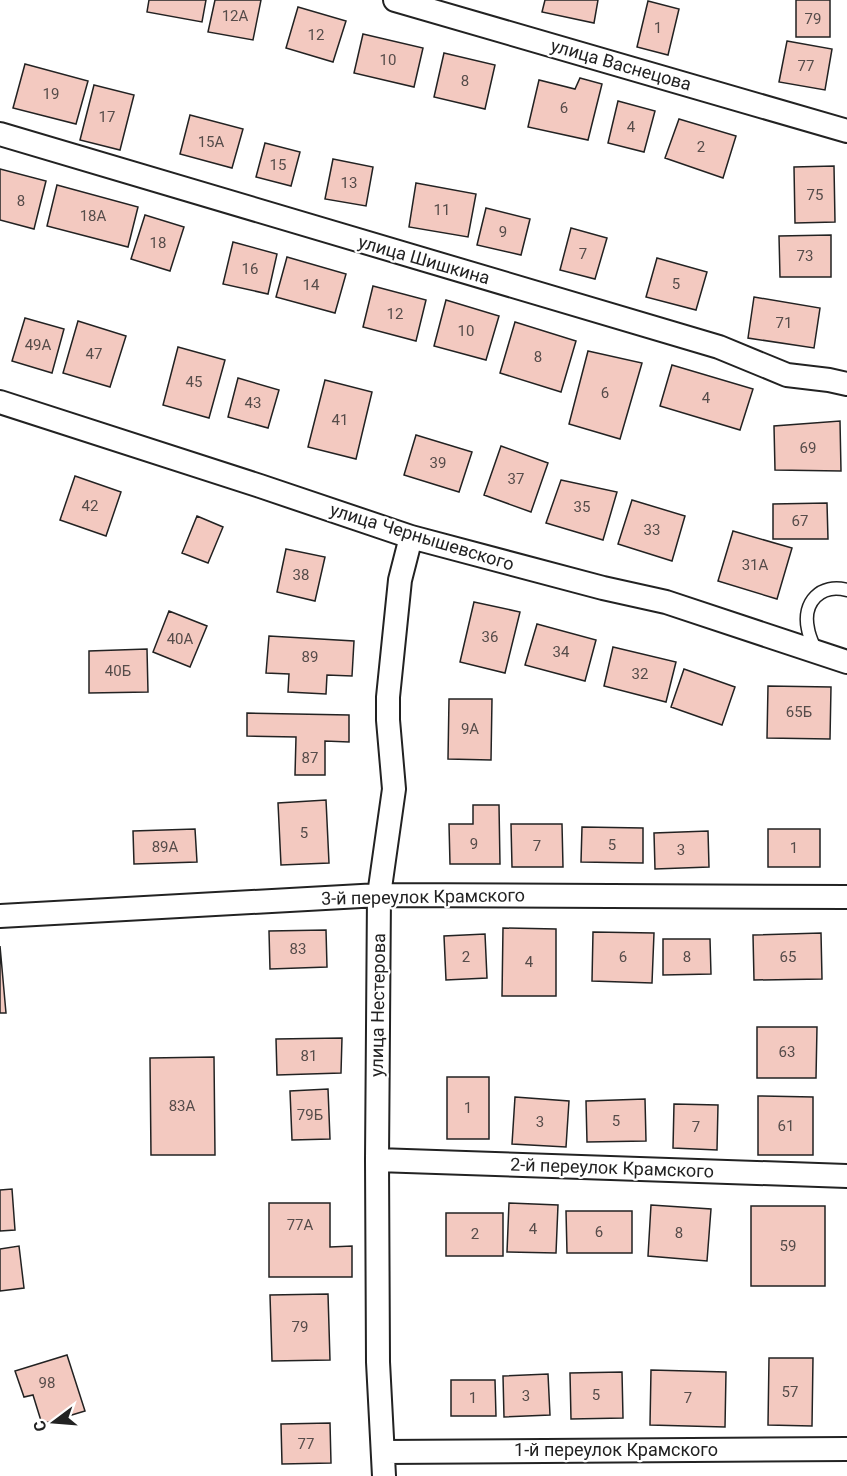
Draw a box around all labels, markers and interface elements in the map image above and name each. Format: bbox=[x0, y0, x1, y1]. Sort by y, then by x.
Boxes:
house number: 12А bbox=[222, 7, 249, 25]
house number: 79 bbox=[805, 10, 821, 28]
house number: 1 bbox=[654, 19, 662, 37]
house number: 12 bbox=[308, 26, 324, 44]
street label: улица Васнецова bbox=[548, 34, 694, 95]
house number: 10 bbox=[380, 51, 396, 69]
house number: 77 bbox=[798, 57, 814, 75]
house number: 8 bbox=[461, 72, 469, 90]
house number: 19 bbox=[43, 85, 59, 103]
house number: 6 bbox=[560, 99, 568, 117]
house number: 17 bbox=[99, 108, 115, 126]
house number: 4 bbox=[627, 118, 636, 136]
house number: 15А bbox=[198, 133, 225, 151]
house number: 2 bbox=[697, 138, 705, 156]
house number: 15 bbox=[270, 156, 286, 174]
house number: 13 bbox=[341, 174, 357, 192]
house number: 75 bbox=[807, 186, 823, 204]
house number: 8 bbox=[17, 192, 25, 210]
house number: 11 bbox=[434, 201, 450, 219]
house number: 18А bbox=[80, 207, 107, 225]
house number: 9 bbox=[499, 223, 507, 241]
street label: улица Шишкина bbox=[356, 231, 492, 288]
house number: 18 bbox=[150, 234, 166, 252]
house number: 7 bbox=[579, 245, 587, 263]
house number: 73 bbox=[797, 247, 813, 265]
house number: 16 bbox=[242, 260, 258, 278]
house number: 5 bbox=[672, 275, 680, 293]
house number: 14 bbox=[303, 276, 320, 294]
house number: 12 bbox=[387, 305, 403, 323]
house number: 71 bbox=[776, 314, 792, 332]
house number: 10 bbox=[458, 322, 474, 340]
house number: 49А bbox=[25, 336, 52, 354]
house number: 47 bbox=[86, 345, 102, 363]
house number: 8 bbox=[534, 348, 542, 366]
house number: 45 bbox=[186, 373, 202, 391]
house number: 6 bbox=[601, 384, 609, 402]
house number: 4 bbox=[702, 389, 711, 407]
house number: 43 bbox=[245, 394, 261, 412]
house number: 41 bbox=[332, 411, 348, 429]
house number: 69 bbox=[800, 439, 816, 457]
house number: 39 bbox=[430, 454, 446, 472]
house number: 37 bbox=[508, 470, 524, 488]
house number: 42 bbox=[82, 497, 98, 515]
street label: улица Чернышевского bbox=[328, 498, 517, 575]
house number: 35 bbox=[574, 498, 590, 516]
house number: 67 bbox=[792, 512, 808, 530]
house number: 33 bbox=[644, 521, 660, 539]
house number: 31А bbox=[742, 556, 769, 574]
house number: 38 bbox=[293, 566, 309, 584]
house number: 36 bbox=[482, 628, 498, 646]
house number: 40А bbox=[167, 630, 194, 648]
house number: 34 bbox=[553, 643, 570, 661]
house number: 89 bbox=[302, 648, 318, 666]
house number: 40Б bbox=[105, 662, 131, 680]
house number: 32 bbox=[632, 665, 648, 683]
house number: 65Б bbox=[786, 703, 812, 721]
house number: 9А bbox=[461, 720, 479, 738]
house number: 87 bbox=[302, 749, 318, 767]
house number: 5 bbox=[300, 824, 308, 842]
house number: 9 bbox=[470, 835, 478, 853]
house number: 5 bbox=[608, 836, 616, 854]
house number: 7 bbox=[533, 837, 541, 855]
house number: 89А bbox=[152, 838, 179, 856]
house number: 1 bbox=[790, 839, 798, 857]
house number: 3 bbox=[677, 841, 685, 859]
street label: 3-й переулок Крамского bbox=[321, 884, 525, 909]
street label: улица Нестерова bbox=[366, 933, 389, 1077]
house number: 83 bbox=[290, 940, 306, 958]
house number: 2 bbox=[462, 948, 470, 966]
house number: 6 bbox=[619, 948, 627, 966]
house number: 8 bbox=[683, 948, 691, 966]
house number: 65 bbox=[780, 948, 796, 966]
house number: 4 bbox=[525, 953, 534, 971]
house number: 63 bbox=[779, 1043, 795, 1061]
house number: 81 bbox=[301, 1047, 317, 1065]
house number: 83А bbox=[169, 1097, 196, 1115]
house number: 1 bbox=[464, 1099, 472, 1117]
house number: 79Б bbox=[297, 1106, 323, 1124]
house number: 5 bbox=[612, 1112, 620, 1130]
house number: 3 bbox=[536, 1113, 544, 1131]
house number: 61 bbox=[778, 1117, 794, 1135]
house number: 7 bbox=[692, 1118, 700, 1136]
street label: 2-й переулок Крамского bbox=[510, 1153, 714, 1182]
house number: 77А bbox=[287, 1216, 314, 1234]
house number: 4 bbox=[529, 1220, 538, 1238]
house number: 6 bbox=[595, 1223, 603, 1241]
house number: 8 bbox=[675, 1224, 683, 1242]
house number: 2 bbox=[471, 1225, 479, 1243]
house number: 59 bbox=[780, 1237, 796, 1255]
house number: 79 bbox=[292, 1318, 308, 1336]
house number: 98 bbox=[39, 1374, 55, 1392]
house number: 57 bbox=[782, 1383, 798, 1401]
house number: 5 bbox=[592, 1386, 600, 1404]
house number: 3 bbox=[522, 1387, 530, 1405]
house number: 1 bbox=[469, 1389, 477, 1407]
house number: 7 bbox=[684, 1389, 692, 1407]
north arrow bbox=[24, 1392, 84, 1452]
text: С bbox=[29, 1418, 51, 1434]
house number: 77 bbox=[298, 1435, 314, 1453]
street label: 1-й переулок Крамского bbox=[514, 1439, 718, 1460]

